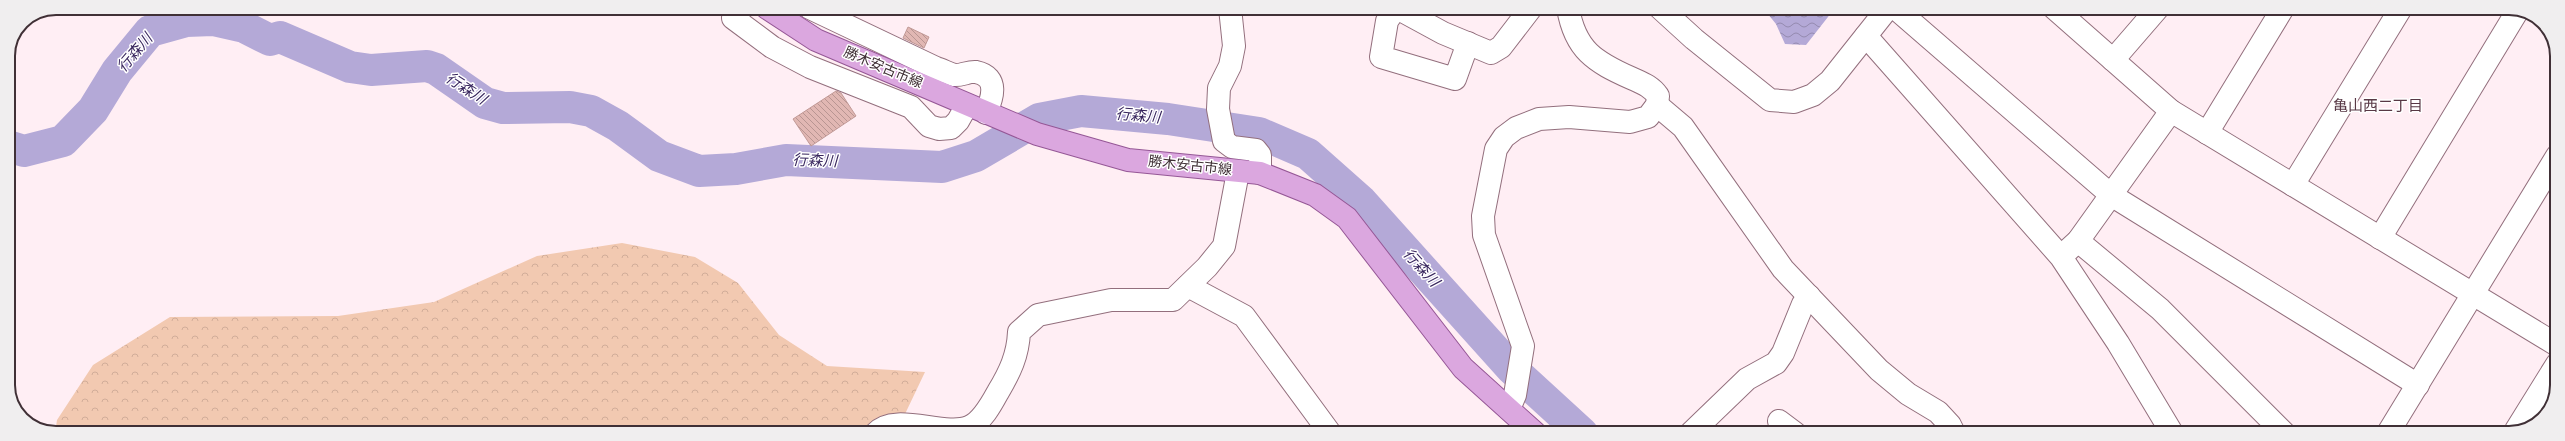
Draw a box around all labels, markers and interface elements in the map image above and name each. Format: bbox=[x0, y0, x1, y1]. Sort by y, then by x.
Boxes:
water label: 行森川 bbox=[114, 29, 157, 75]
street label: 勝木安古市線 bbox=[842, 44, 925, 91]
water label: 行森川 bbox=[443, 70, 491, 109]
district label: 亀山西二丁目 bbox=[2333, 98, 2423, 114]
water label: 行森川 bbox=[1115, 106, 1163, 126]
water label: 行森川 bbox=[792, 152, 840, 169]
street label: 勝木安古市線 bbox=[1147, 154, 1233, 177]
water label: 行森川 bbox=[1400, 246, 1444, 291]

